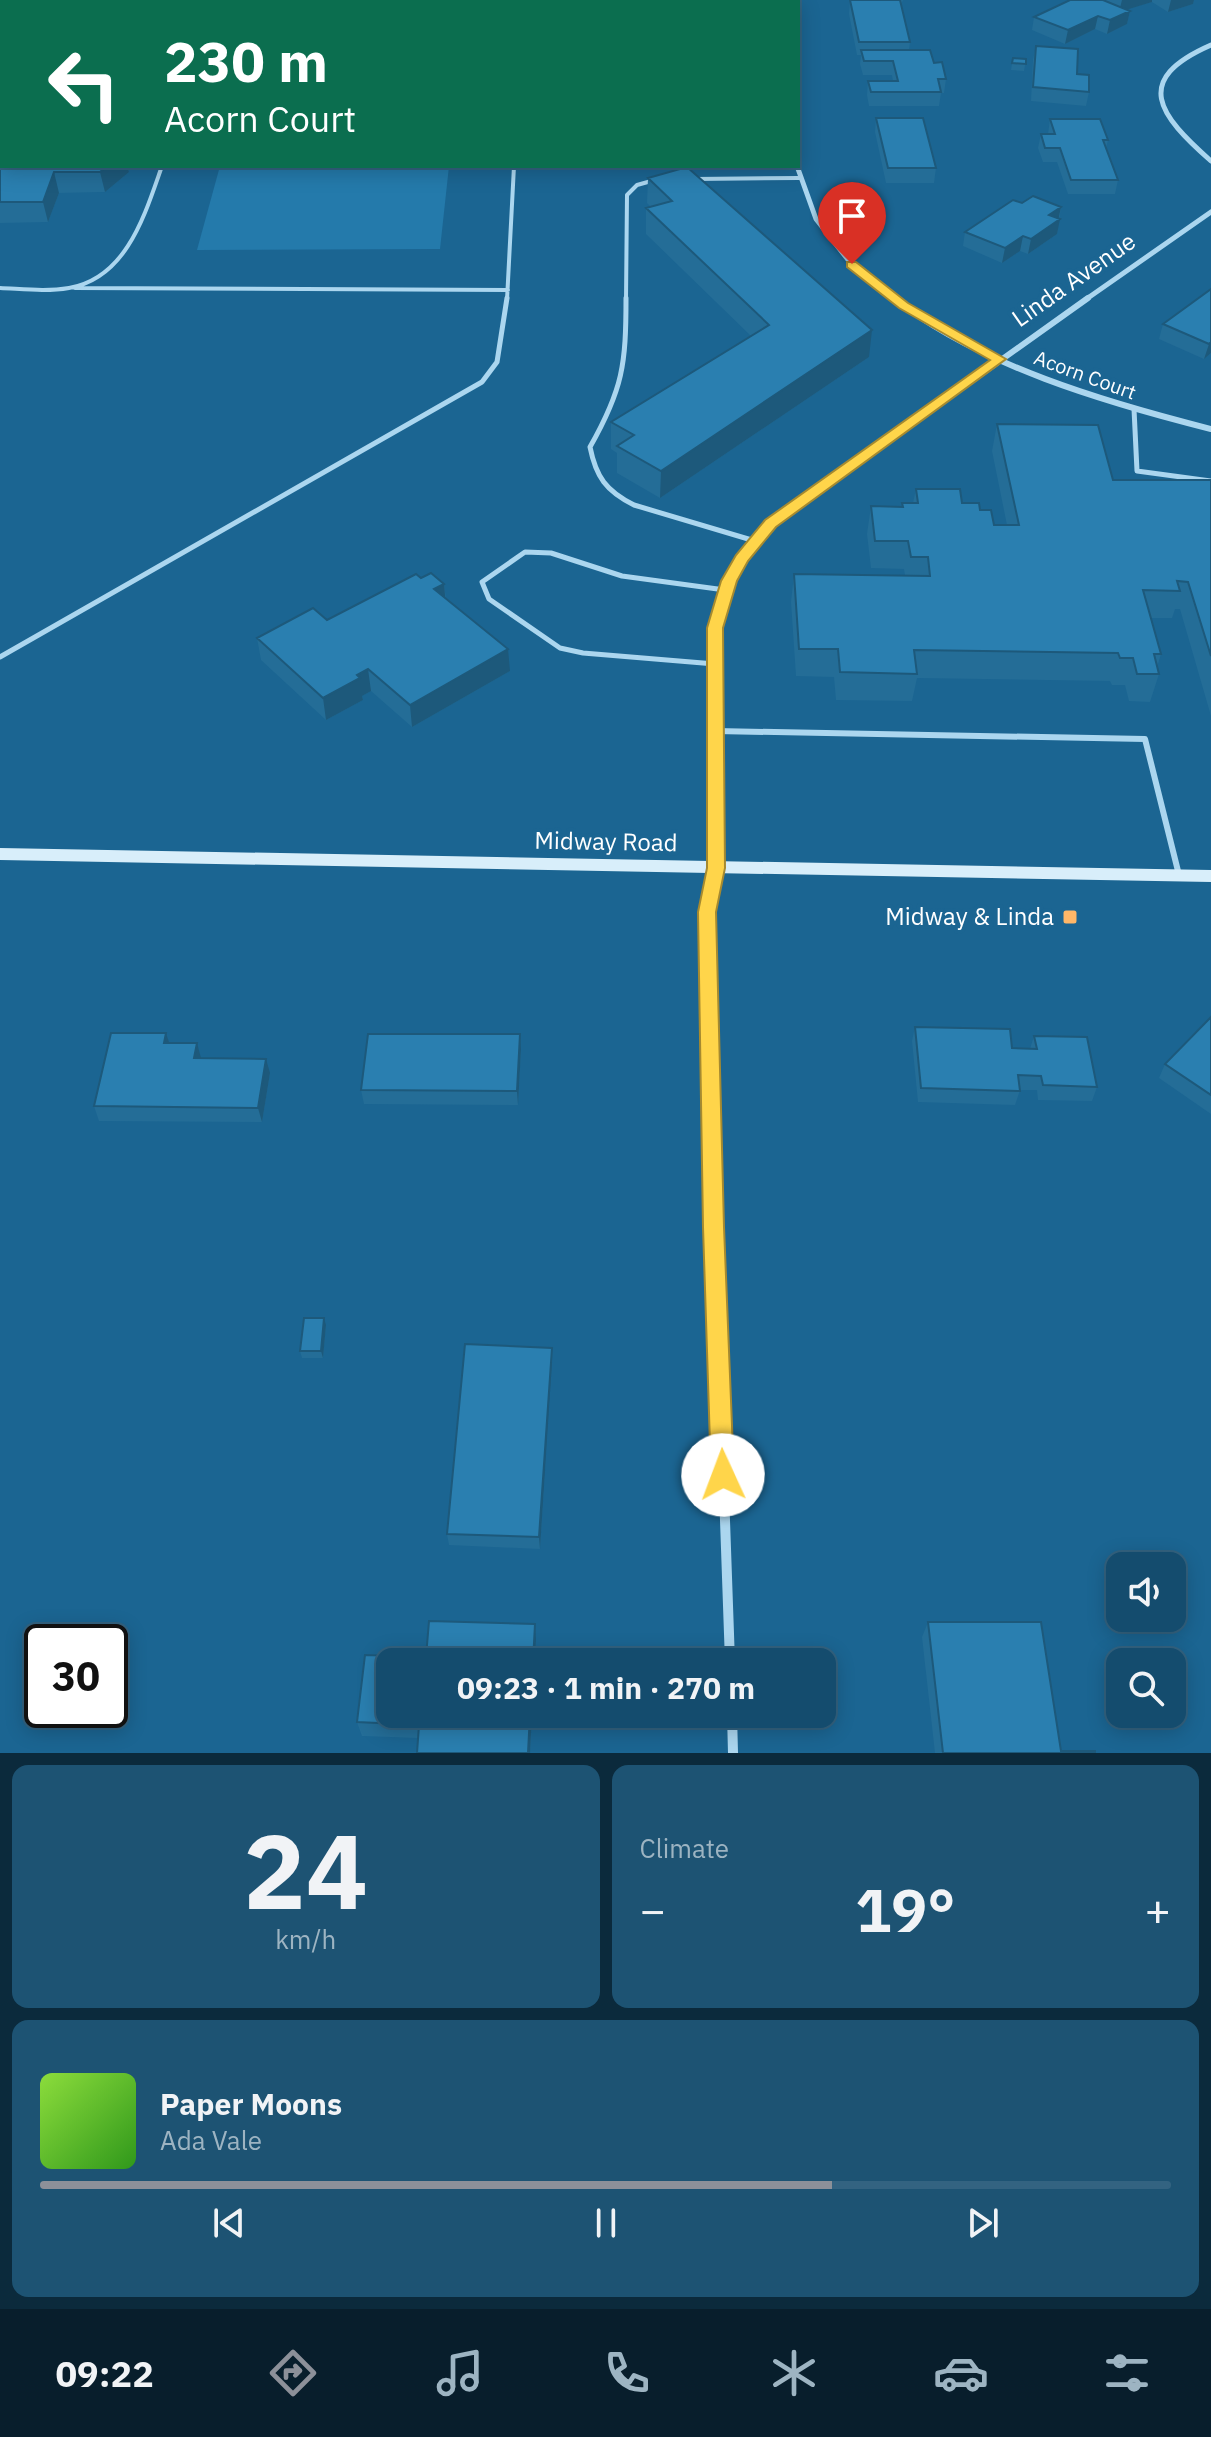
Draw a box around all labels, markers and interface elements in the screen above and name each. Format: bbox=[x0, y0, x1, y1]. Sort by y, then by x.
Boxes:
text: 230 m bbox=[164, 25, 328, 97]
icon: left bbox=[32, 32, 136, 136]
text: Acorn Court bbox=[164, 95, 356, 142]
pin bbox=[818, 182, 886, 264]
icon: arrive bbox=[830, 194, 874, 238]
street label: Linda Avenue bbox=[1005, 225, 1142, 334]
street label: Acorn Court bbox=[1030, 344, 1140, 405]
street label: Midway Road bbox=[534, 824, 678, 858]
place label: Midway & Linda bbox=[885, 900, 1054, 932]
marker: Midway & Linda bbox=[1061, 908, 1079, 926]
position arrow bbox=[681, 1433, 765, 1517]
map controls bbox=[1106, 1552, 1186, 1728]
button: sound bbox=[1106, 1552, 1186, 1632]
speed limit sign: 30 bbox=[24, 1624, 128, 1728]
button: search bbox=[1106, 1648, 1186, 1728]
text: 09:23 · 1 min · 270 m bbox=[457, 1668, 755, 1707]
text: 24 bbox=[243, 1802, 368, 1938]
text: Climate bbox=[640, 1831, 729, 1865]
text: 19° bbox=[855, 1870, 955, 1949]
text: − bbox=[640, 1881, 666, 1938]
text: + bbox=[1145, 1881, 1171, 1938]
text: km/h bbox=[275, 1922, 336, 1956]
text: Paper Moons bbox=[160, 2084, 342, 2123]
text: Ada Vale bbox=[160, 2123, 262, 2157]
icon: previous bbox=[207, 2201, 251, 2245]
icon: pause bbox=[584, 2201, 628, 2245]
icon: next bbox=[961, 2201, 1005, 2245]
icon: directions bbox=[265, 2345, 321, 2401]
icon: music bbox=[432, 2345, 488, 2401]
icon: phone bbox=[599, 2345, 655, 2401]
icon: climate bbox=[766, 2345, 822, 2401]
icon: car bbox=[933, 2345, 989, 2401]
icon: filters bbox=[1099, 2345, 1155, 2401]
text: 09:22 bbox=[55, 2350, 154, 2397]

